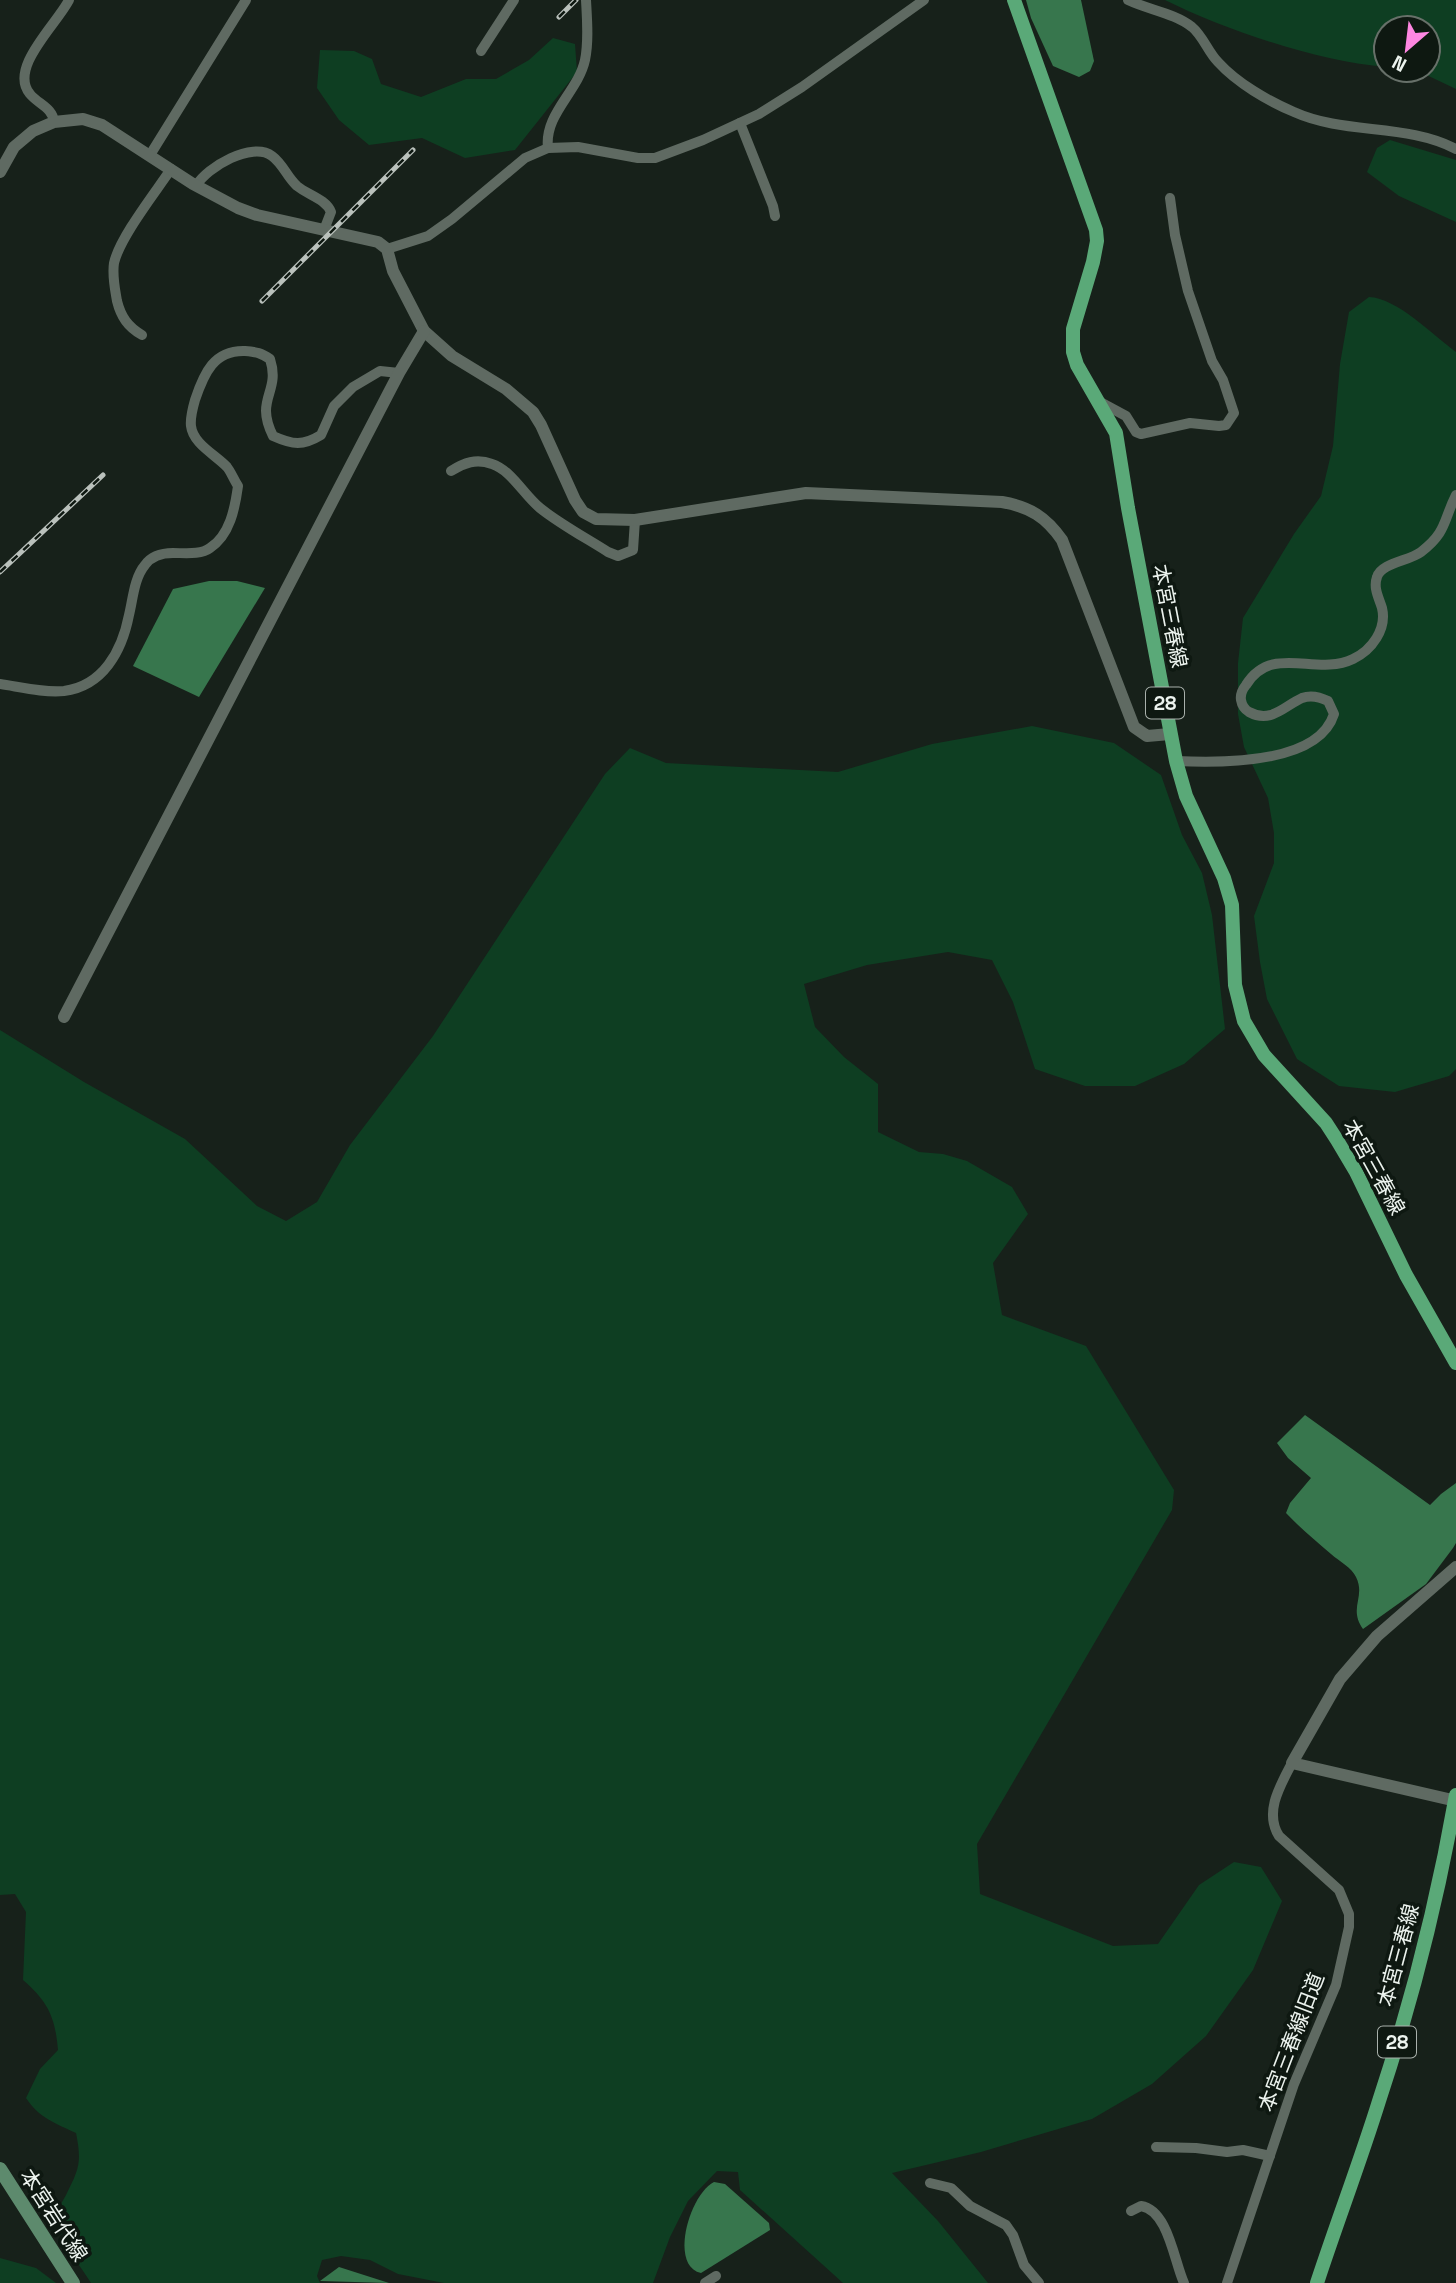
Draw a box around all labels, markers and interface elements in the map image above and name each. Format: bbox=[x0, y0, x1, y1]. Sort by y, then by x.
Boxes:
north arrow bbox=[1372, 14, 1442, 84]
text: N bbox=[1388, 50, 1411, 78]
street label: 本宮三春線 bbox=[1147, 562, 1193, 670]
road number: 28 bbox=[1146, 688, 1184, 718]
street label: 本宮三春線 bbox=[1337, 1115, 1411, 1219]
street label: 本宮三春線 bbox=[1371, 1901, 1425, 2009]
street label: 本宮三春線旧道 bbox=[1252, 1969, 1330, 2115]
road number: 28 bbox=[1378, 2026, 1416, 2058]
street label: 本宮岩代線 bbox=[14, 2164, 94, 2266]

